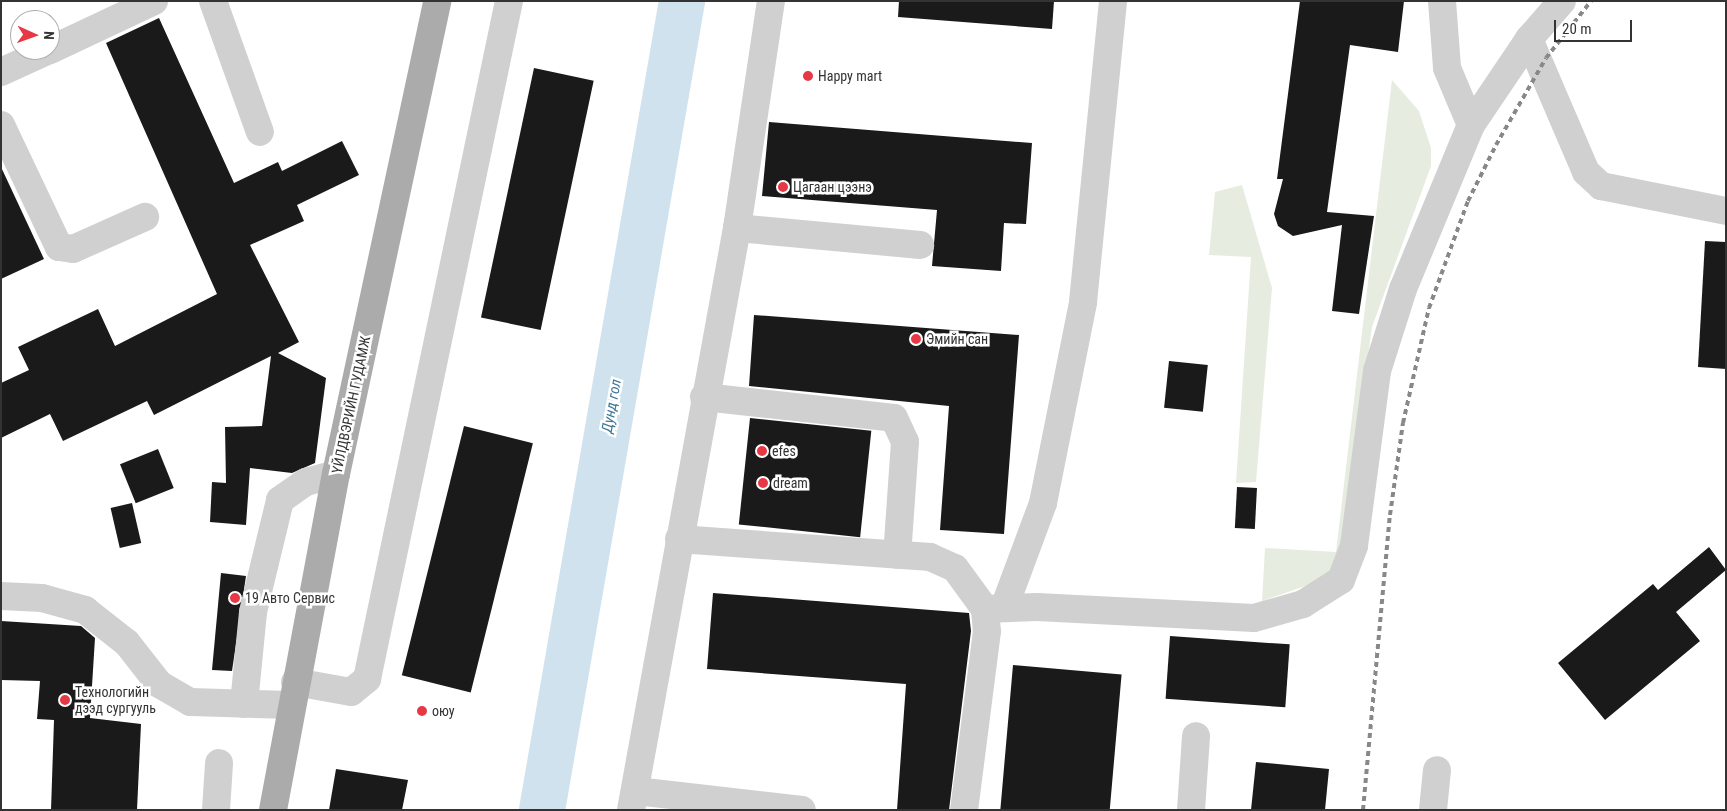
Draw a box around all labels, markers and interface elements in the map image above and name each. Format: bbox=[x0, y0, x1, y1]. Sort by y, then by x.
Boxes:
north arrow bbox=[10, 10, 60, 60]
scale bar bbox=[1557, 10, 1634, 42]
text: 20 m bbox=[1562, 20, 1592, 38]
text: N bbox=[41, 31, 57, 40]
place label: Happy mart bbox=[818, 68, 882, 84]
marker: Happy mart bbox=[802, 70, 814, 82]
place label: Цагаан цээнэ bbox=[793, 179, 872, 195]
marker: Цагаан цээнэ bbox=[777, 181, 789, 193]
place label: Эмийн сан bbox=[926, 331, 988, 347]
marker: Эмийн сан bbox=[910, 333, 922, 345]
street label: YЙЛДВЭРИЙН ГУДАМЖ bbox=[328, 335, 374, 475]
water label: Дунд гол bbox=[598, 378, 626, 434]
place label: efes bbox=[772, 443, 796, 459]
marker: efes bbox=[756, 445, 768, 457]
place label: dream bbox=[773, 475, 808, 491]
marker: dream bbox=[757, 477, 769, 489]
place label: 19 Авто Сервис bbox=[245, 590, 335, 606]
marker: 19 Авто Сервис bbox=[229, 592, 241, 604]
place label: Технологийн дээд сургууль bbox=[75, 684, 156, 716]
marker: Технологийн дээд сургууль bbox=[59, 694, 71, 706]
place label: оюу bbox=[432, 703, 455, 719]
marker: оюу bbox=[416, 705, 428, 717]

